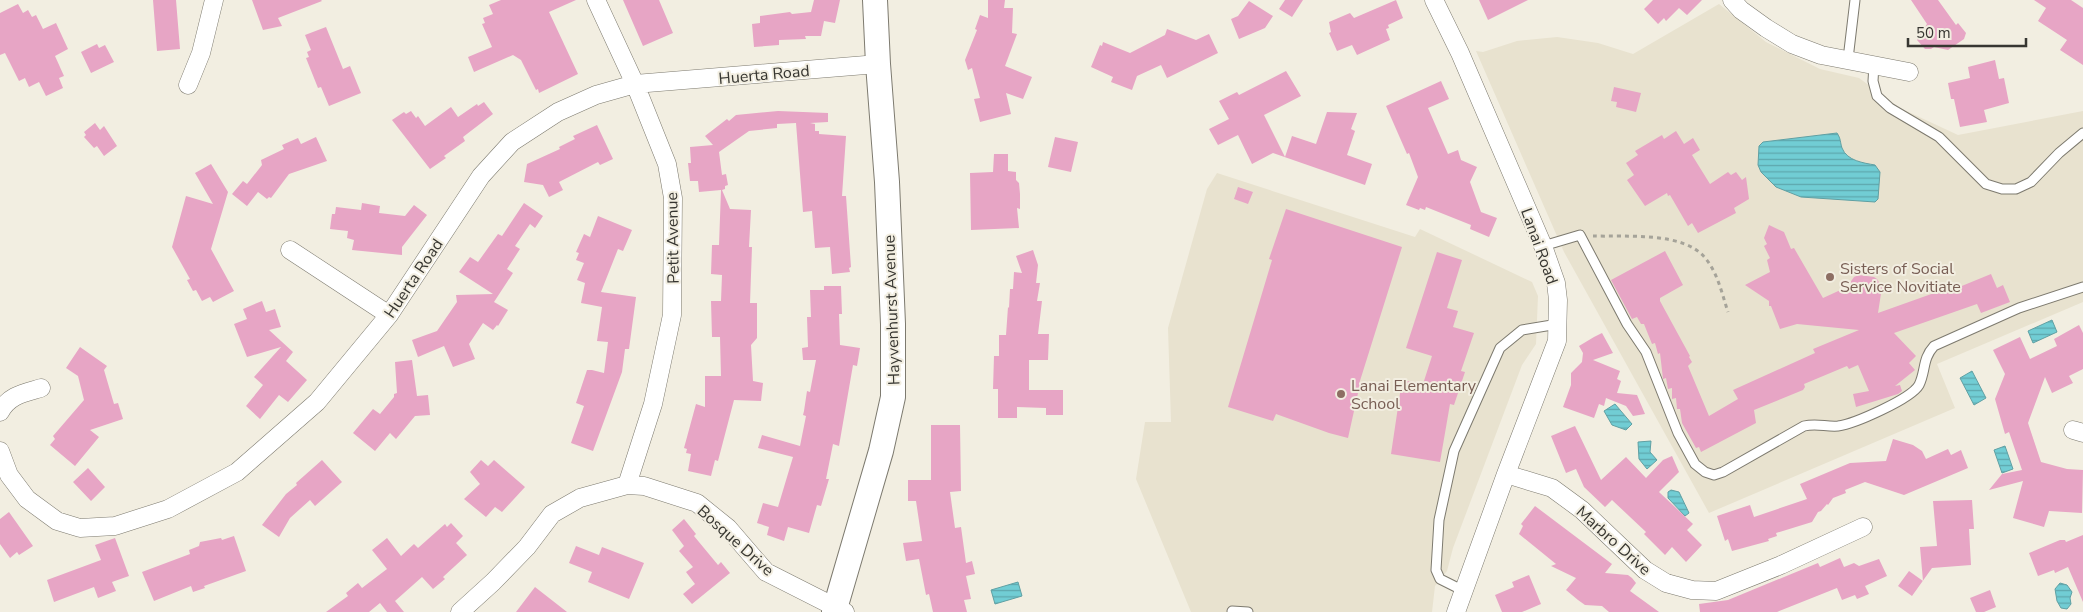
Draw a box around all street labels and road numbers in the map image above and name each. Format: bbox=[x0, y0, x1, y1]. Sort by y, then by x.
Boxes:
street label: Huerta Road bbox=[718, 60, 810, 90]
street label: Petit Avenue bbox=[661, 192, 685, 284]
street label: Lanai Road bbox=[1515, 205, 1563, 288]
street label: Hayvenhurst Avenue bbox=[878, 234, 906, 385]
street label: Huerta Road bbox=[379, 235, 448, 323]
street label: Bosque Drive bbox=[692, 500, 778, 581]
street label: Marbro Drive bbox=[1571, 501, 1656, 580]

